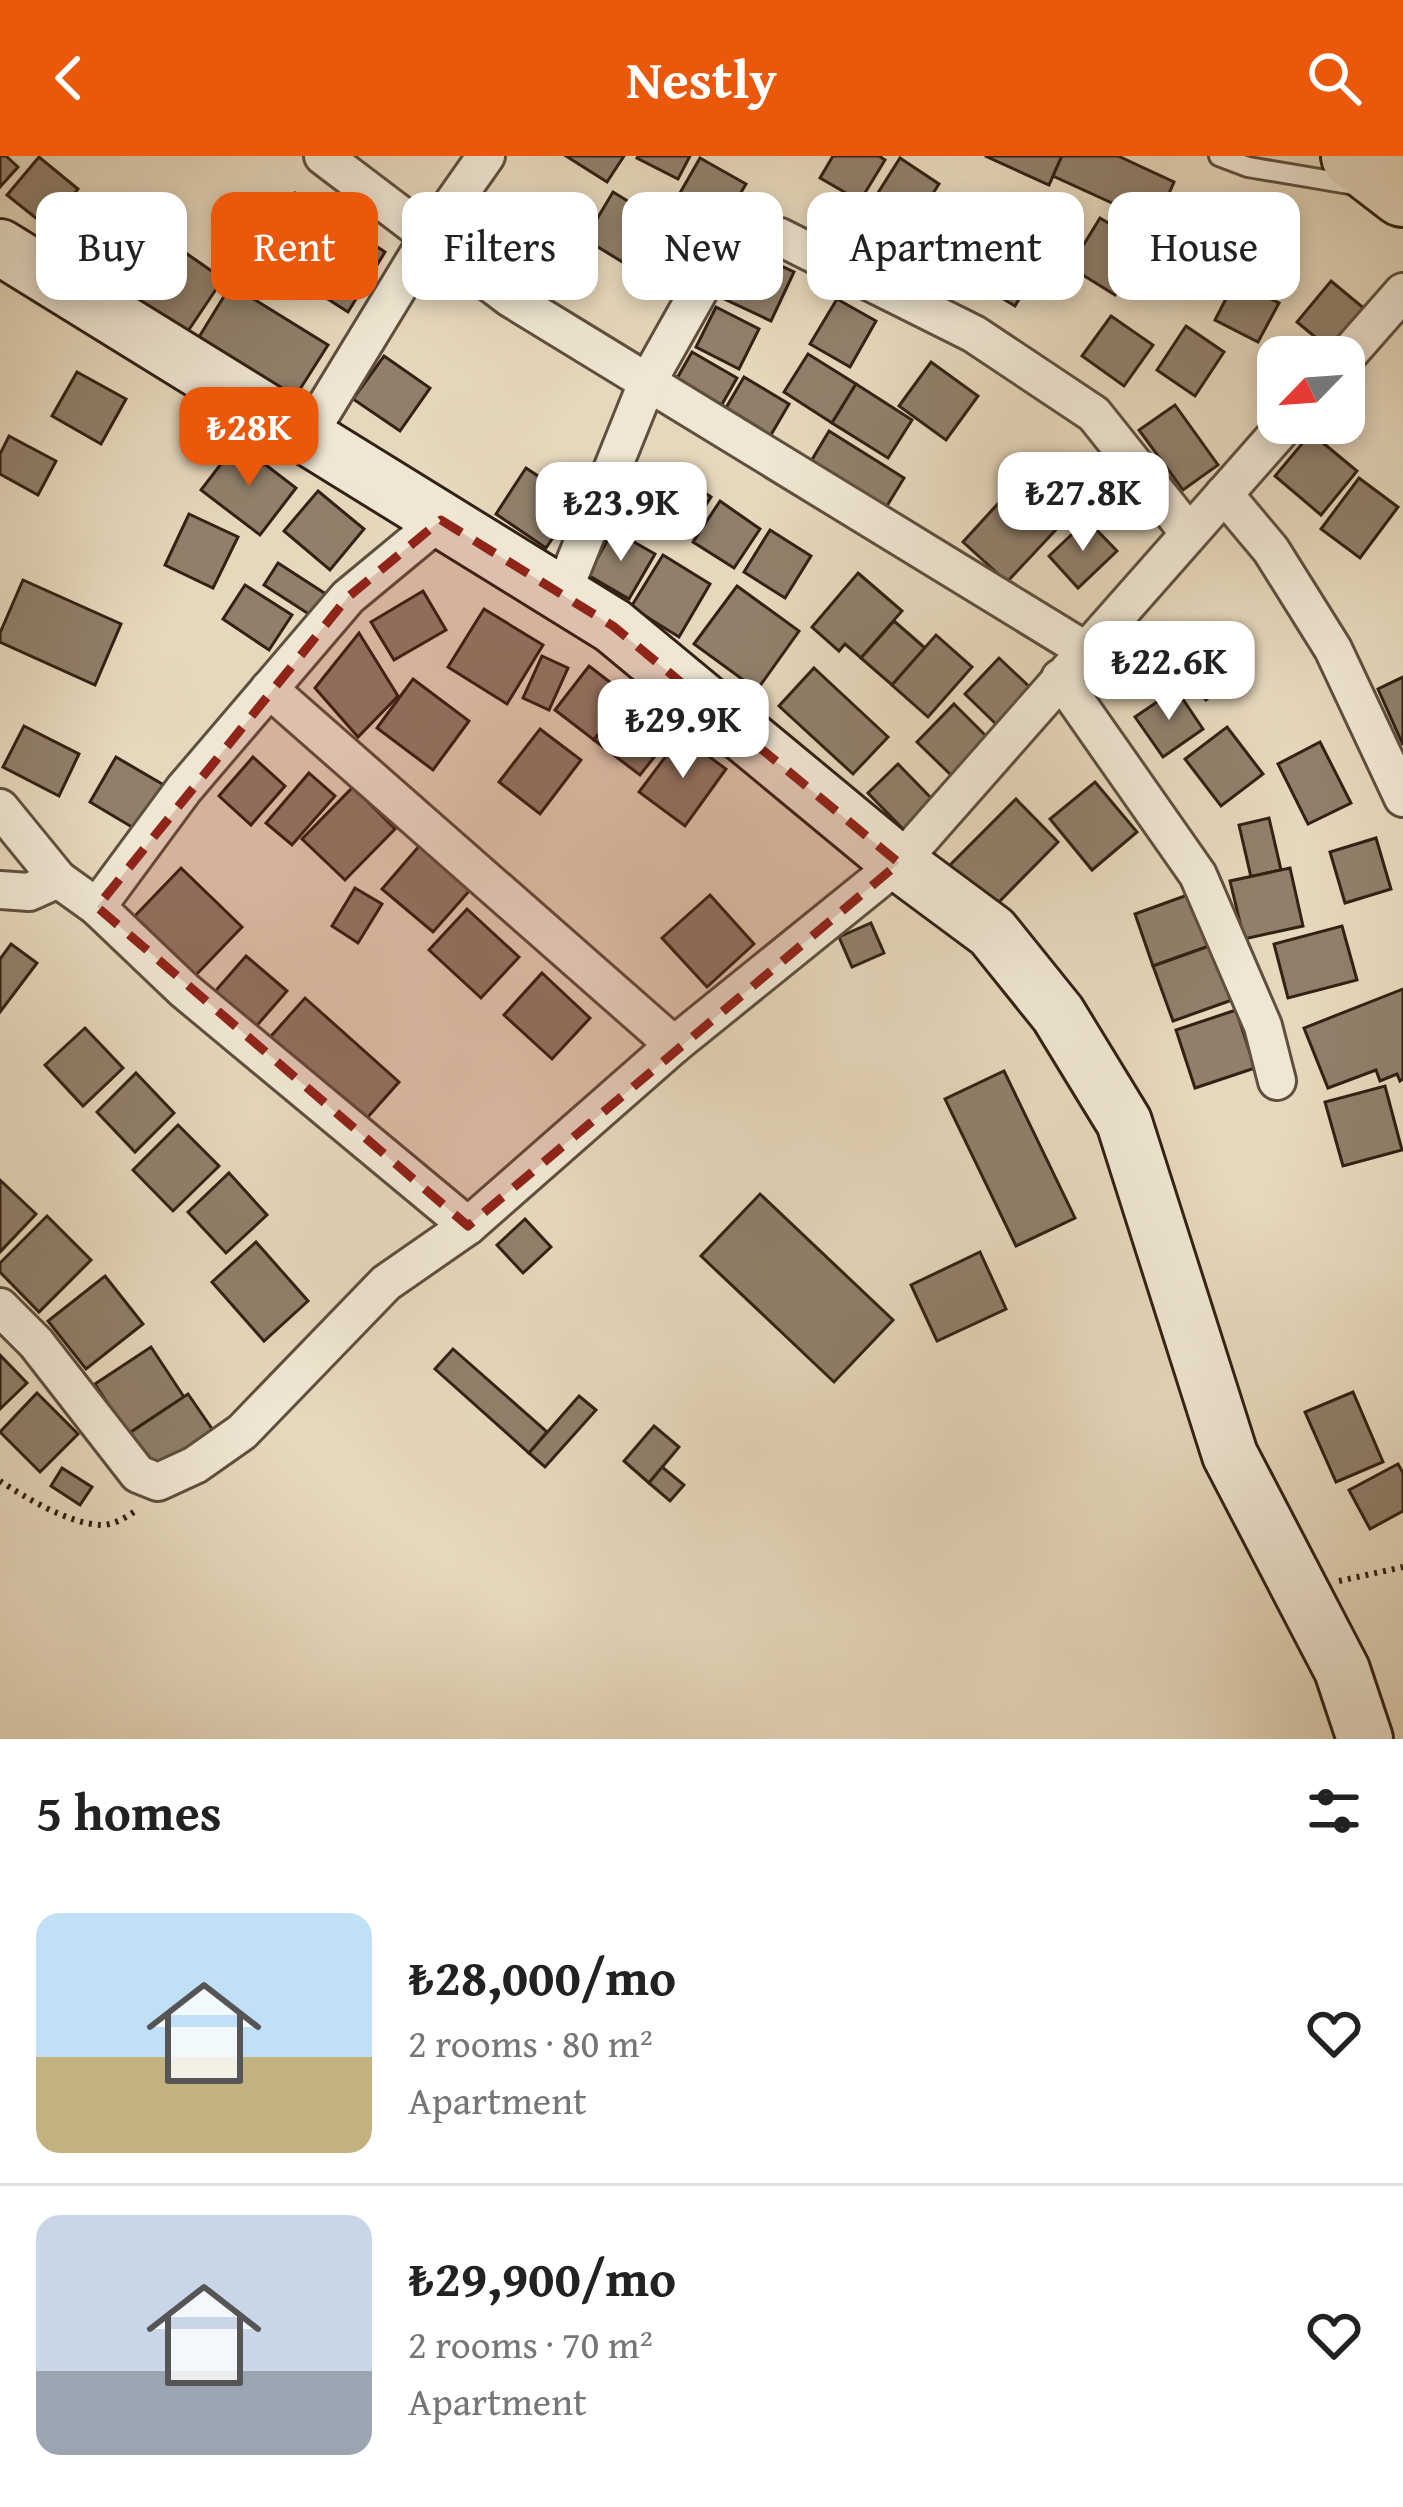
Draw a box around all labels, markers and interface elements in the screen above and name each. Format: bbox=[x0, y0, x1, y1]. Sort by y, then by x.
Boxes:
text: Nestly bbox=[626, 39, 777, 118]
icon: back bbox=[36, 45, 102, 111]
icon: search bbox=[1301, 45, 1367, 111]
chip: Buy bbox=[36, 192, 187, 300]
chip: Rent bbox=[211, 192, 378, 300]
chip: Filters bbox=[402, 192, 598, 300]
chip: New bbox=[622, 192, 783, 300]
chip: Apartment bbox=[807, 192, 1084, 300]
chip: House bbox=[1108, 192, 1300, 300]
north arrow bbox=[1257, 336, 1365, 444]
map controls bbox=[1257, 336, 1365, 444]
pin: ₺28K bbox=[178, 387, 320, 489]
text: ₺28K bbox=[206, 397, 292, 454]
pin: ₺27.8K bbox=[985, 452, 1181, 554]
pin: ₺23.9K bbox=[523, 462, 719, 564]
text: ₺27.8K bbox=[1025, 462, 1141, 519]
text: ₺23.9K bbox=[563, 472, 679, 529]
pin: ₺22.6K bbox=[1071, 621, 1267, 723]
text: ₺22.6K bbox=[1111, 631, 1227, 688]
pin: ₺29.9K bbox=[585, 679, 781, 781]
text: ₺29.9K bbox=[625, 689, 741, 746]
text: 5 homes bbox=[36, 1774, 222, 1849]
icon: filters bbox=[1301, 1778, 1367, 1844]
text: ₺28,000/mo bbox=[408, 1939, 676, 2014]
icon: home bbox=[132, 1961, 276, 2105]
icon: heart bbox=[1301, 2000, 1367, 2066]
text: 2 rooms · 80 m² bbox=[408, 2014, 653, 2071]
text: Apartment bbox=[408, 2071, 587, 2128]
text: ₺29,900/mo bbox=[408, 2240, 676, 2315]
icon: home bbox=[132, 2263, 276, 2407]
icon: heart bbox=[1301, 2302, 1367, 2368]
text: 2 rooms · 70 m² bbox=[408, 2315, 653, 2372]
text: Apartment bbox=[408, 2372, 587, 2429]

